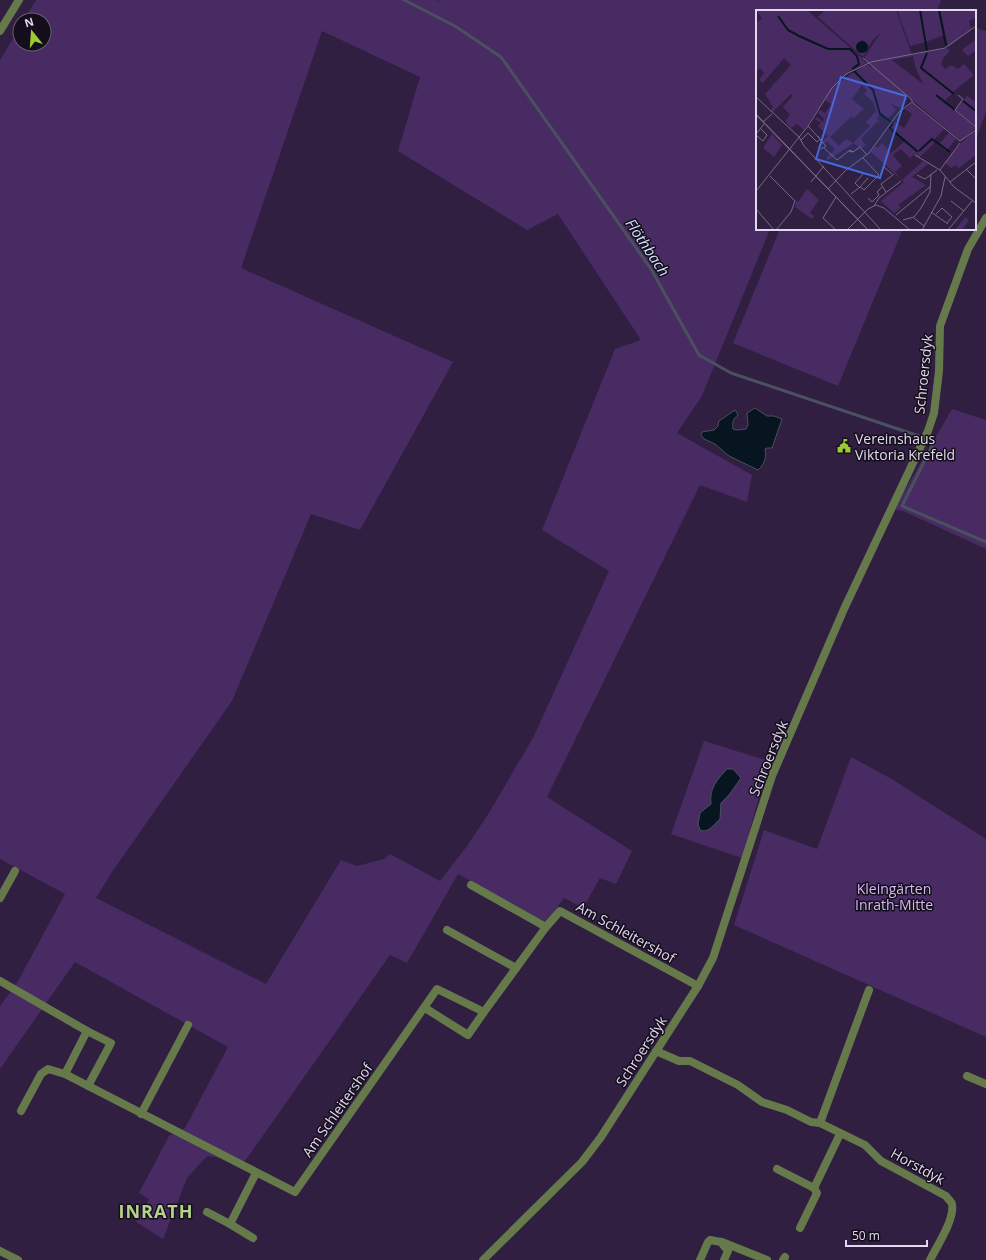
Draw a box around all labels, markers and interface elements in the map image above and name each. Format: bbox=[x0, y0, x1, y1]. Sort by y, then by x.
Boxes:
inset map bbox=[756, 10, 976, 230]
north arrow bbox=[12, 12, 52, 52]
text: N bbox=[22, 13, 35, 30]
water label: Flöthbach bbox=[621, 214, 675, 280]
street label: Schroersdyk bbox=[909, 332, 937, 415]
place label: Vereinshaus Viktoria Krefeld bbox=[855, 429, 955, 464]
public building icon: Vereinshaus Viktoria Krefeld bbox=[836, 438, 852, 454]
street label: Schroersdyk bbox=[744, 717, 792, 799]
park label: Kleingärten Inrath-Mitte bbox=[855, 879, 933, 914]
street label: Am Schleitershof bbox=[573, 897, 680, 968]
street label: Schroersdyk bbox=[611, 1012, 671, 1090]
street label: Am Schleitershof bbox=[298, 1058, 377, 1161]
street label: Horstdyk bbox=[888, 1143, 949, 1189]
district label: INRATH bbox=[118, 1199, 194, 1223]
scale bar bbox=[846, 1222, 927, 1248]
text: 50 m bbox=[852, 1227, 880, 1244]

